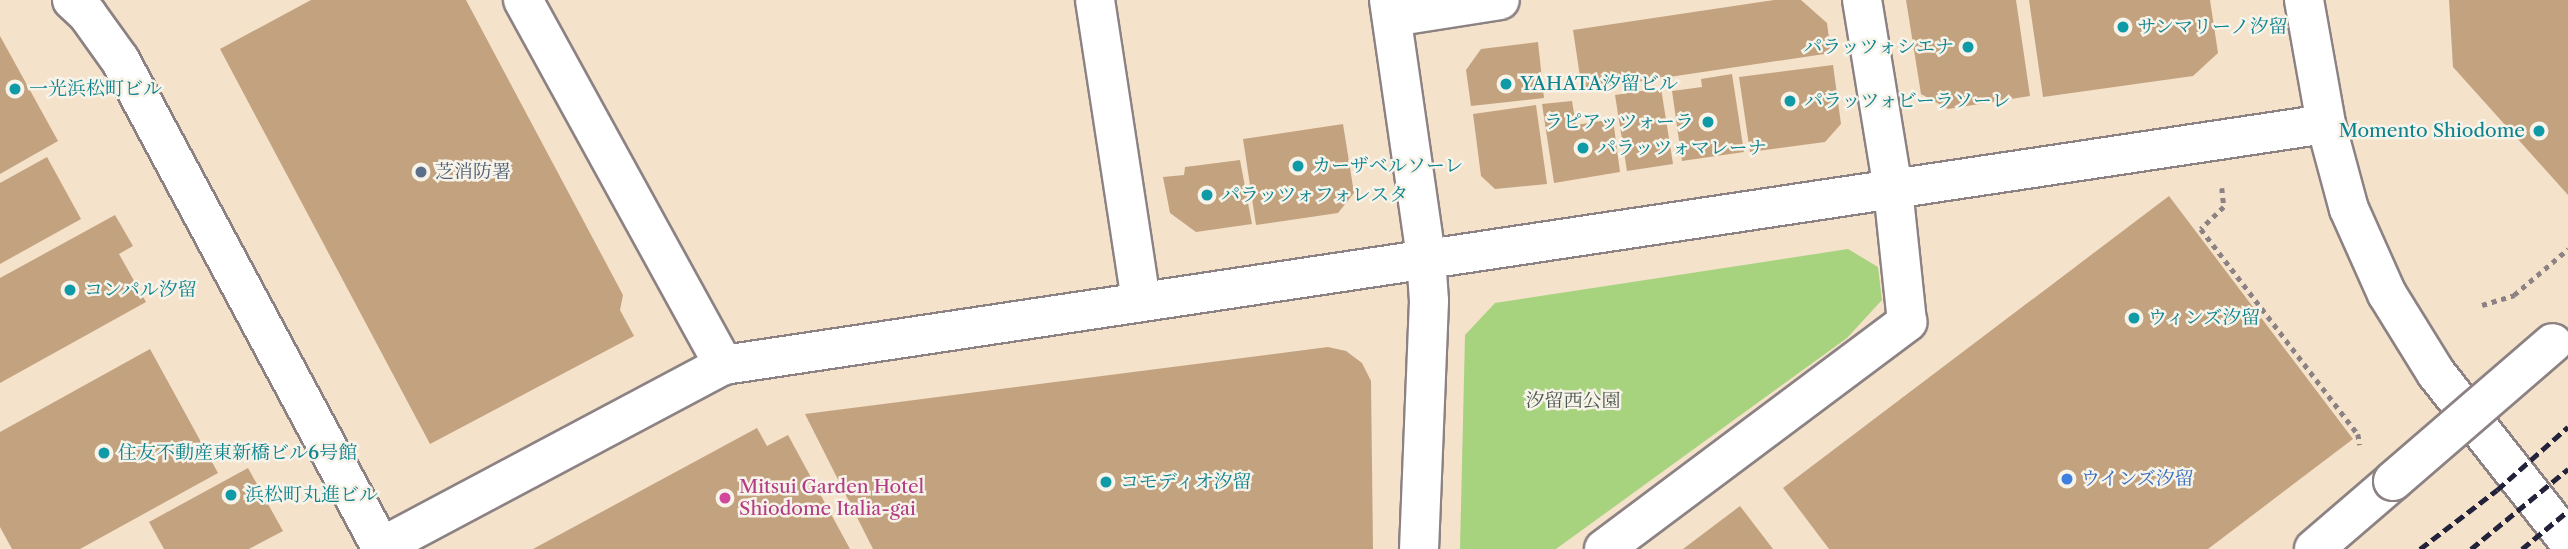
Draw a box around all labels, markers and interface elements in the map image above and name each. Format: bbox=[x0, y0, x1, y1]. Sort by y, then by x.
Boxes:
place label: サンマリーノ汐留 bbox=[2137, 16, 2289, 38]
marker: サンマリーノ汐留 bbox=[2115, 19, 2131, 35]
place label: パラッツォシエナ bbox=[1802, 36, 1954, 58]
marker: パラッツォシエナ bbox=[1960, 39, 1976, 55]
place label: YAHATA汐留ビル bbox=[1520, 73, 1678, 95]
marker: YAHATA汐留ビル bbox=[1498, 76, 1514, 92]
place label: 一光浜松町ビル bbox=[29, 78, 162, 100]
marker: 一光浜松町ビル bbox=[7, 81, 23, 97]
place label: パラッツォビーラソーレ bbox=[1804, 90, 2012, 112]
marker: パラッツォビーラソーレ bbox=[1782, 93, 1798, 109]
place label: ラピアッツォーラ bbox=[1542, 111, 1694, 133]
marker: ラピアッツォーラ bbox=[1700, 114, 1716, 130]
place label: Momento Shiodome bbox=[2339, 120, 2525, 142]
marker: Momento Shiodome bbox=[2531, 123, 2547, 139]
place label: パラッツォマレーナ bbox=[1597, 137, 1768, 159]
marker: パラッツォマレーナ bbox=[1575, 140, 1591, 156]
place label: カーザベルソーレ bbox=[1312, 155, 1464, 177]
marker: カーザベルソーレ bbox=[1290, 158, 1306, 174]
place label: 芝消防署 bbox=[435, 161, 511, 183]
marker: 芝消防署 bbox=[413, 164, 429, 180]
place label: パラッツォフォレスタ bbox=[1221, 184, 1411, 206]
marker: パラッツォフォレスタ bbox=[1199, 187, 1215, 203]
place label: コンパル汐留 bbox=[84, 279, 198, 301]
marker: コンパル汐留 bbox=[62, 282, 78, 298]
place label: ウィンズ汐留 bbox=[2148, 307, 2262, 329]
marker: ウィンズ汐留 bbox=[2126, 310, 2142, 326]
park label: 汐留西公園 bbox=[1526, 390, 1620, 412]
place label: 住友不動産東新橋ビル6号館 bbox=[118, 442, 357, 464]
marker: 住友不動産東新橋ビル6号館 bbox=[96, 445, 112, 461]
place label: ウインズ汐留 bbox=[2081, 468, 2195, 490]
place label: コモディオ汐留 bbox=[1120, 471, 1253, 493]
marker: ウインズ汐留 bbox=[2059, 471, 2075, 487]
marker: コモディオ汐留 bbox=[1098, 474, 1114, 490]
place label: Mitsui Garden Hotel Shiodome Italia-gai bbox=[739, 476, 924, 520]
place label: 浜松町丸進ビル bbox=[245, 484, 378, 506]
marker: 浜松町丸進ビル bbox=[223, 487, 239, 503]
marker: Mitsui Garden Hotel Shiodome Italia-gai bbox=[717, 490, 733, 506]

